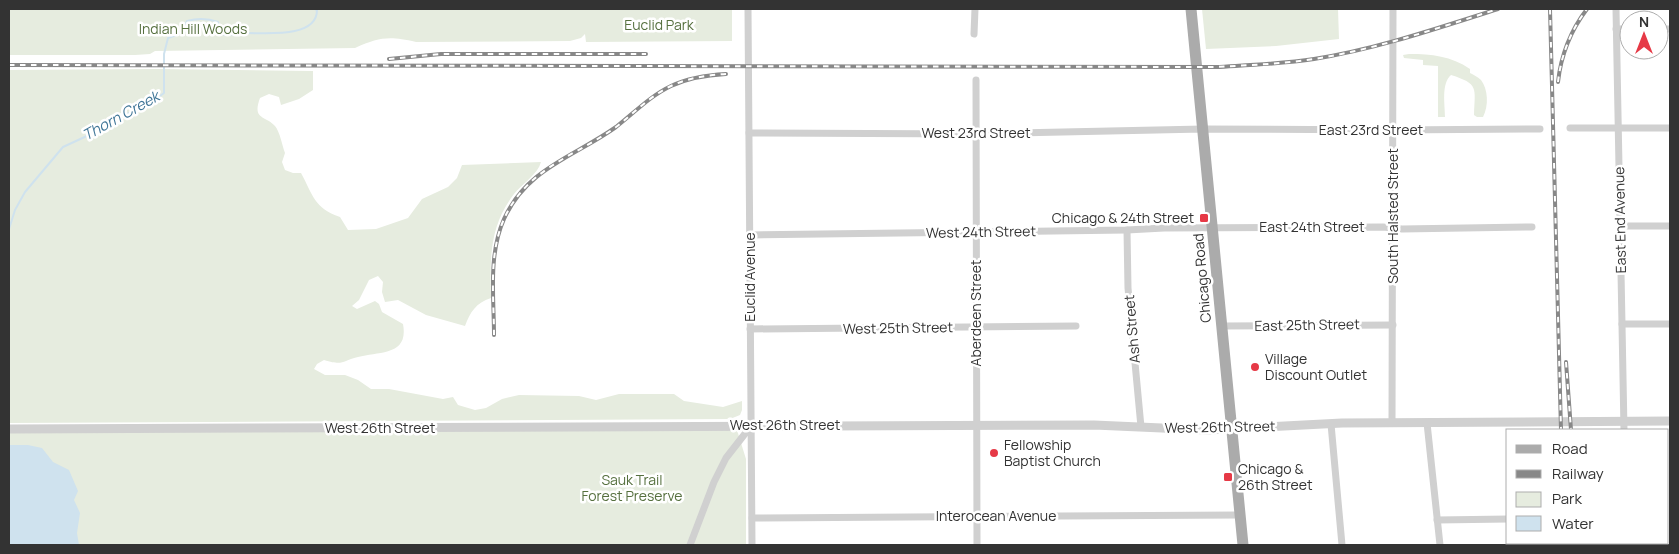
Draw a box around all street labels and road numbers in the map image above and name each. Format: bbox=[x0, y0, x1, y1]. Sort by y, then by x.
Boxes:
street label: East 23rd Street bbox=[1319, 120, 1424, 139]
street label: West 23rd Street bbox=[921, 123, 1031, 142]
street label: South Halsted Street bbox=[1383, 148, 1402, 284]
street label: East End Avenue bbox=[1609, 166, 1630, 274]
street label: East 24th Street bbox=[1259, 217, 1365, 236]
street label: West 24th Street bbox=[926, 221, 1037, 242]
street label: Euclid Avenue bbox=[740, 232, 759, 322]
street label: Chicago Road bbox=[1188, 233, 1215, 324]
street label: Aberdeen Street bbox=[966, 259, 985, 366]
street label: Ash Street bbox=[1119, 294, 1144, 364]
street label: East 25th Street bbox=[1254, 314, 1360, 335]
street label: West 25th Street bbox=[843, 317, 954, 338]
street label: West 26th Street bbox=[730, 415, 841, 434]
street label: West 26th Street bbox=[1164, 416, 1276, 437]
street label: West 26th Street bbox=[325, 418, 436, 437]
street label: Interocean Avenue bbox=[936, 506, 1056, 525]

